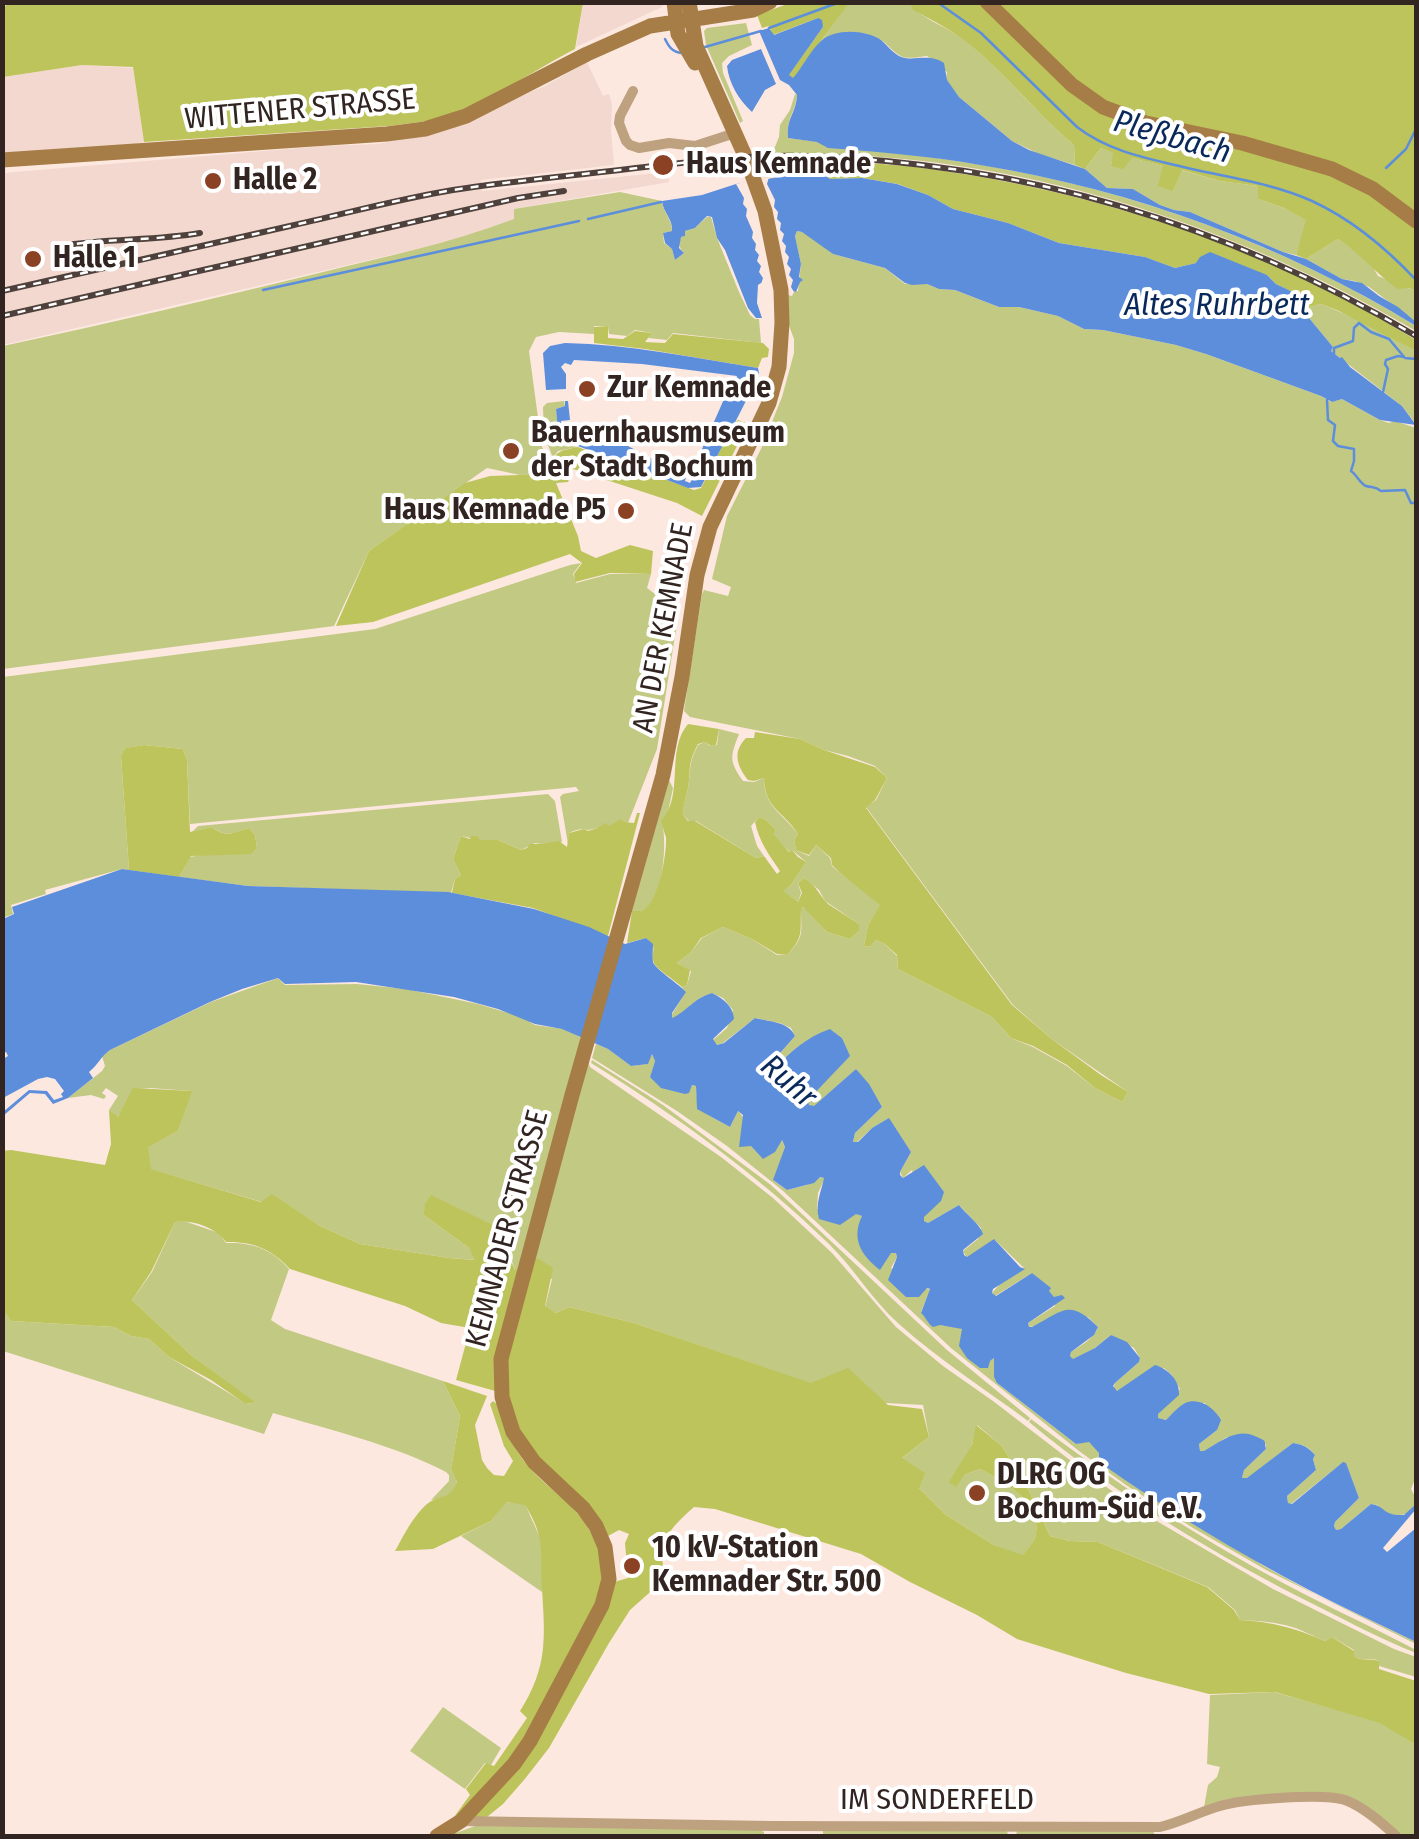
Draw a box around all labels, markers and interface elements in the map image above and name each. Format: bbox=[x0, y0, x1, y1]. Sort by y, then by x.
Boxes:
street label: WITTENER STRASSE bbox=[183, 82, 417, 138]
water label: Pleßbach bbox=[1109, 103, 1235, 173]
place label: Haus Kemnade bbox=[686, 147, 871, 183]
marker: Haus Kemnade bbox=[650, 152, 676, 178]
place label: Halle 2 bbox=[233, 163, 317, 199]
marker: Halle 2 bbox=[202, 170, 224, 192]
place label: Halle 1 bbox=[53, 241, 136, 277]
marker: Halle 1 bbox=[22, 248, 44, 270]
water label: Altes Ruhrbett bbox=[1124, 287, 1310, 325]
place label: Zur Kemnade bbox=[607, 371, 771, 407]
marker: Zur Kemnade bbox=[576, 378, 598, 400]
place label: Bauernhausmuseum der Stadt Bochum bbox=[531, 416, 785, 486]
marker: Bauernhausmuseum der Stadt Bochum bbox=[500, 440, 522, 462]
place label: Haus Kemnade P5 bbox=[384, 493, 606, 529]
marker: Haus Kemnade P5 bbox=[615, 500, 637, 522]
street label: AN DER KEMNADE bbox=[626, 520, 702, 736]
water label: Ruhr bbox=[752, 1047, 824, 1117]
street label: KEMNADER STRASSE bbox=[459, 1107, 557, 1351]
place label: DLRG OG Bochum-Süd e.V. bbox=[997, 1458, 1202, 1528]
marker: DLRG OG Bochum-Süd e.V. bbox=[966, 1482, 988, 1504]
place label: 10 kV-Station Kemnader Str. 500 bbox=[652, 1531, 882, 1602]
marker: 10 kV-Station Kemnader Str. 500 bbox=[621, 1555, 643, 1577]
street label: IM SONDERFELD bbox=[840, 1783, 1034, 1819]

